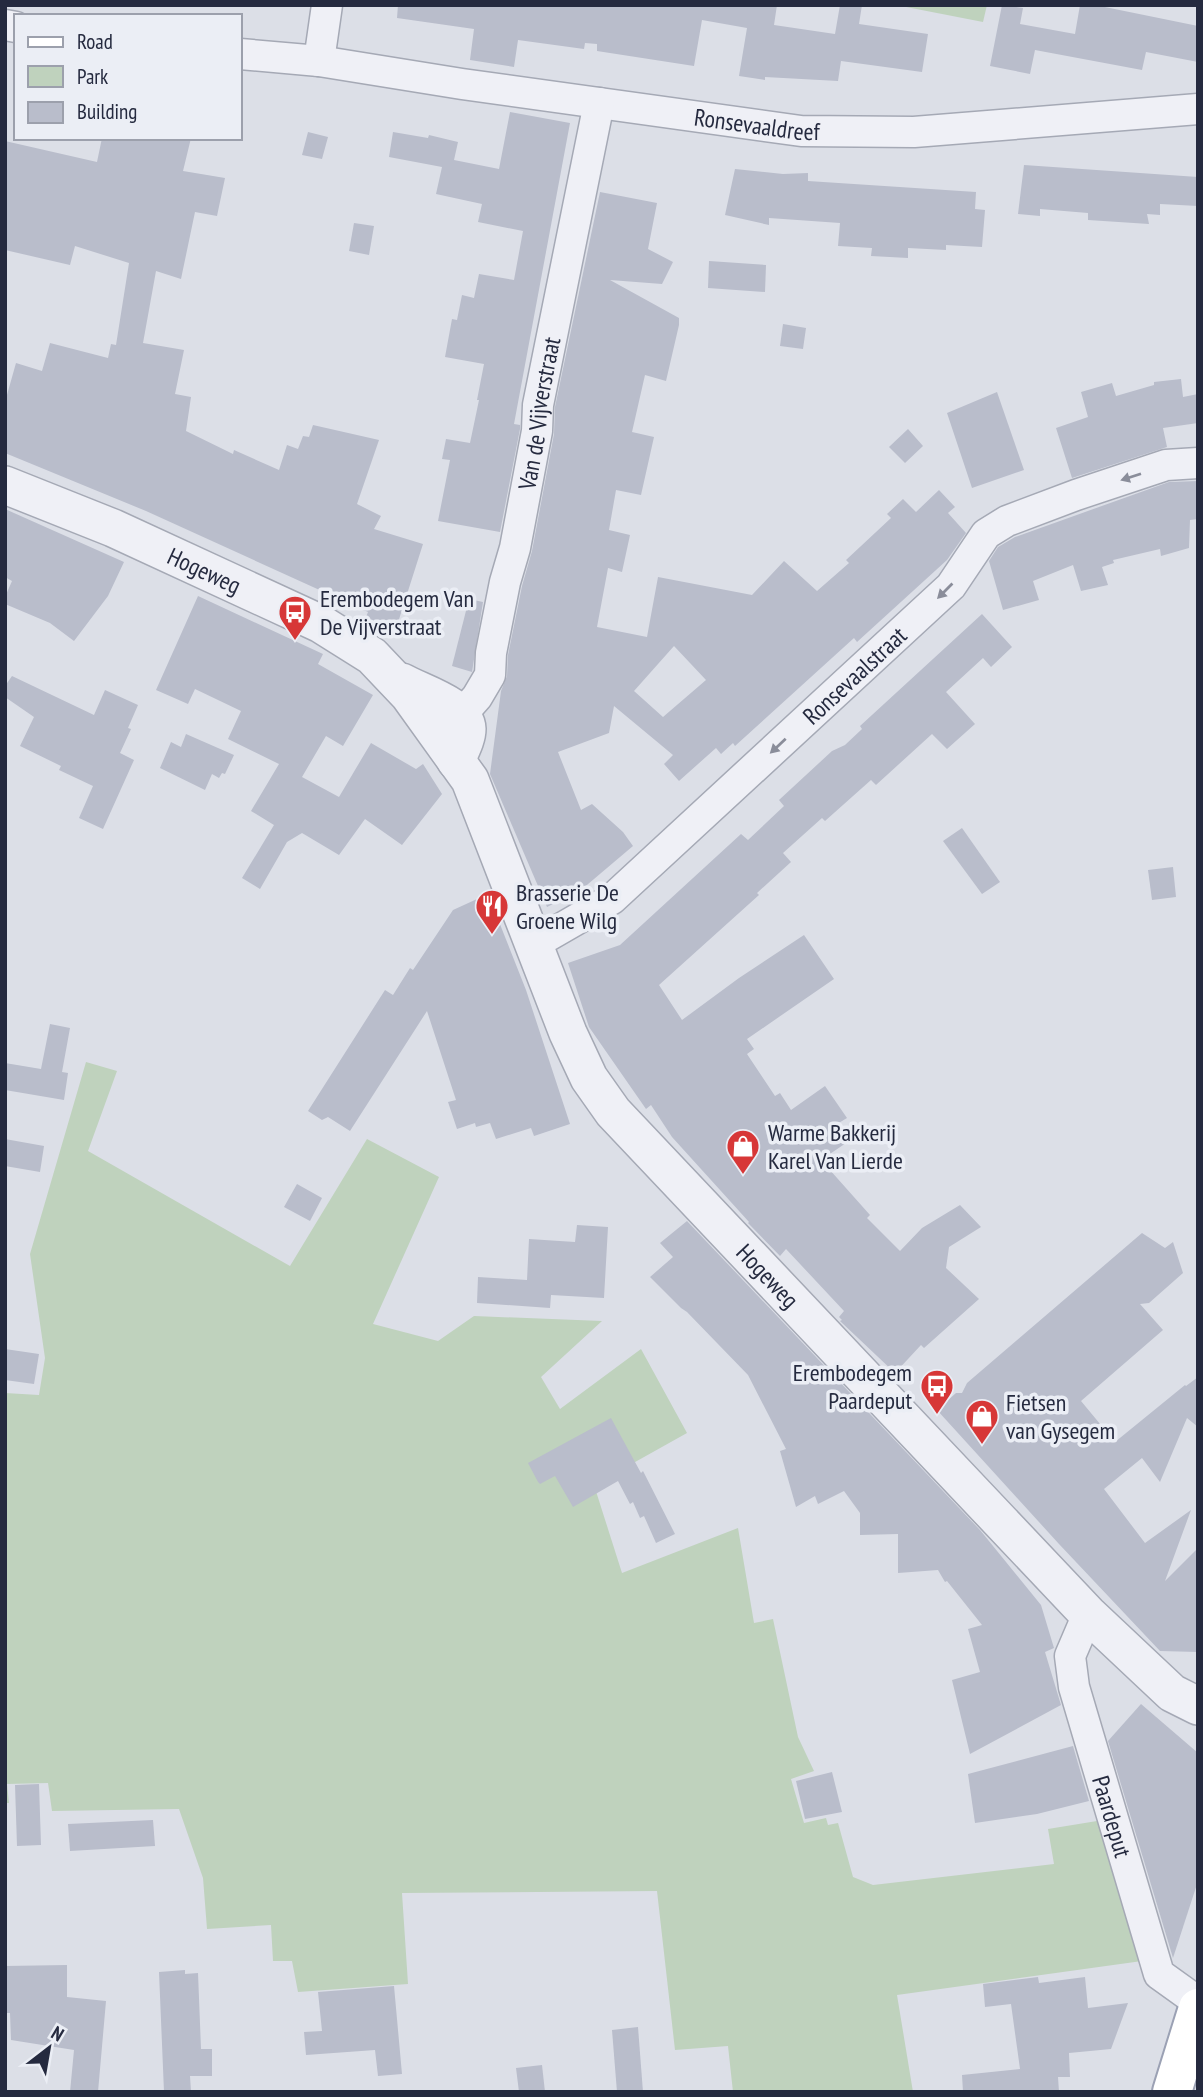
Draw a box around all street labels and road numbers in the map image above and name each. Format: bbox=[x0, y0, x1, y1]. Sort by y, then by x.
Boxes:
street label: Ronsevaaldreef bbox=[692, 101, 821, 147]
street label: Van de Vijverstraat bbox=[511, 334, 567, 493]
street label: Hogeweg bbox=[163, 540, 246, 601]
street label: Ronsevaalstraat bbox=[796, 619, 913, 731]
street label: Hogeweg bbox=[730, 1237, 806, 1315]
street label: Paardeput bbox=[1086, 1772, 1139, 1861]

